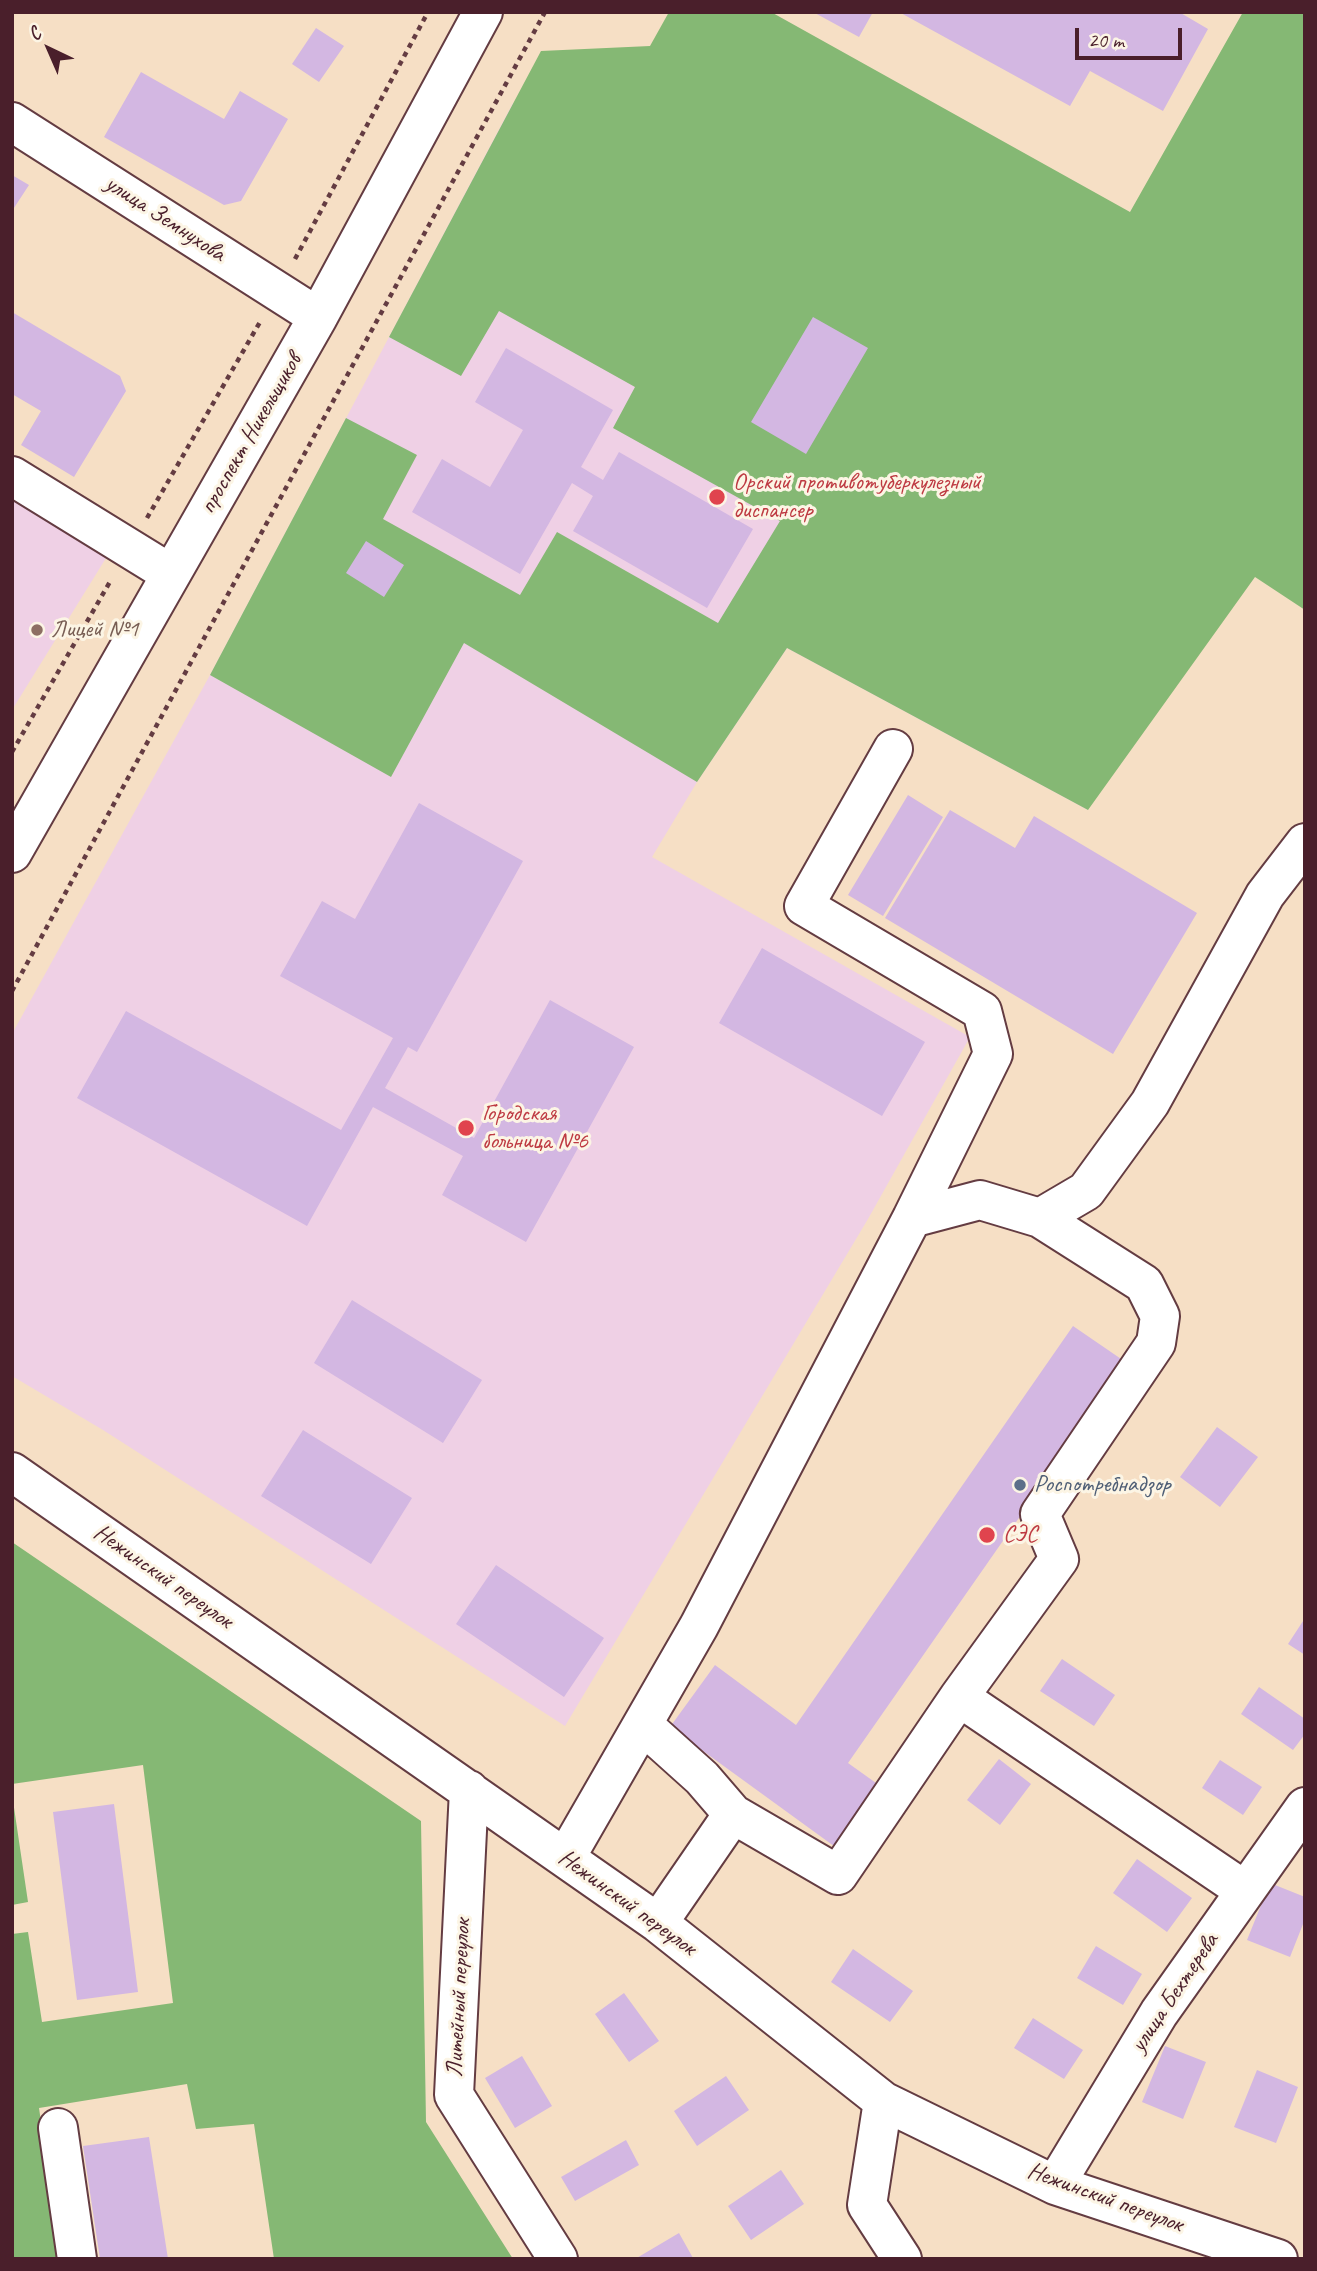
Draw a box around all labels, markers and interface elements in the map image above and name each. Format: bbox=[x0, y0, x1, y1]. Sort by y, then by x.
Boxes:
north arrow bbox=[14, 14, 84, 84]
scale bar bbox=[1079, 14, 1186, 58]
text: С bbox=[23, 22, 46, 46]
text: 20 m bbox=[1088, 27, 1124, 53]
street label: улица Земнухова bbox=[99, 169, 231, 269]
street label: проспект Никельщиков bbox=[194, 349, 308, 519]
place label: Орский противотуберкулезный диспансер bbox=[733, 469, 981, 525]
marker: Орский противотуберкулезный диспансер bbox=[707, 487, 727, 507]
place label: Лицей №1 bbox=[51, 616, 139, 644]
marker: Лицей №1 bbox=[29, 622, 45, 638]
place label: Городская больница №6 bbox=[482, 1100, 588, 1156]
marker: Городская больница №6 bbox=[456, 1118, 476, 1138]
place label: Роспотребнадзор bbox=[1034, 1471, 1171, 1499]
marker: Роспотребнадзор bbox=[1012, 1477, 1028, 1493]
street label: Нежинский переулок bbox=[88, 1518, 238, 1636]
place label: СЭС bbox=[1003, 1521, 1038, 1549]
marker: СЭС bbox=[977, 1525, 997, 1545]
street label: Нежинский переулок bbox=[553, 1843, 701, 1963]
street label: Литейный переулок bbox=[440, 1918, 478, 2078]
street label: улица Бехтерева bbox=[1125, 1928, 1225, 2058]
street label: Нежинский переулок bbox=[1023, 2157, 1187, 2239]

